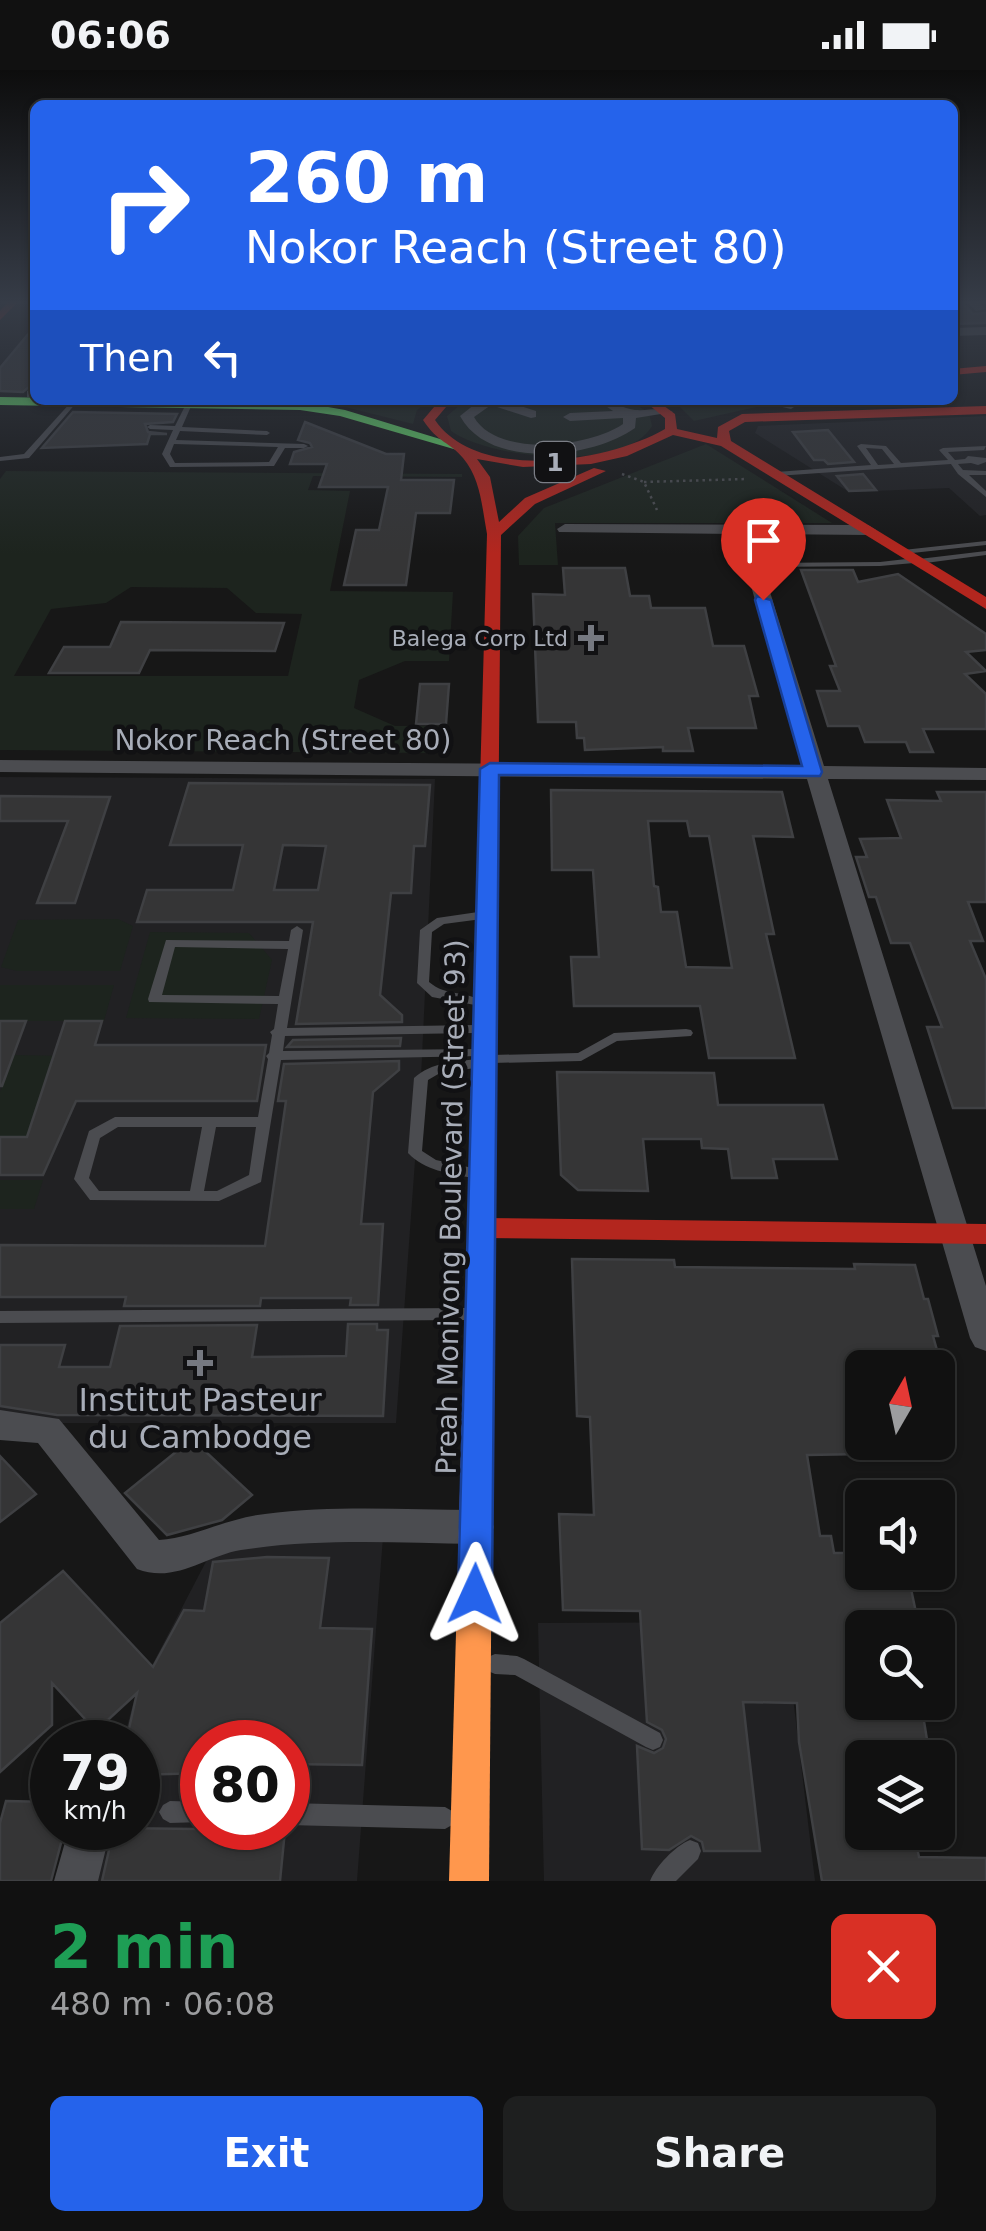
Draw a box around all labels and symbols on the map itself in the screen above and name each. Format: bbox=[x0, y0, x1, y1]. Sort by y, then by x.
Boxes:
road number: 1 bbox=[535, 442, 575, 482]
pin bbox=[721, 498, 806, 601]
marker: Balega Corp Ltd bbox=[578, 625, 604, 651]
place label: Balega Corp Ltd bbox=[392, 626, 568, 651]
street label: Nokor Reach (Street 80) bbox=[115, 724, 451, 757]
street label: Preah Monivong Boulevard (Street 93) bbox=[430, 939, 472, 1475]
marker: Institut Pasteur du Cambodge bbox=[187, 1350, 213, 1376]
north arrow bbox=[845, 1350, 955, 1460]
place label: Institut Pasteur du Cambodge bbox=[78, 1381, 322, 1456]
position arrow bbox=[423, 1542, 527, 1646]
speed limit sign: 80 bbox=[180, 1720, 310, 1850]

